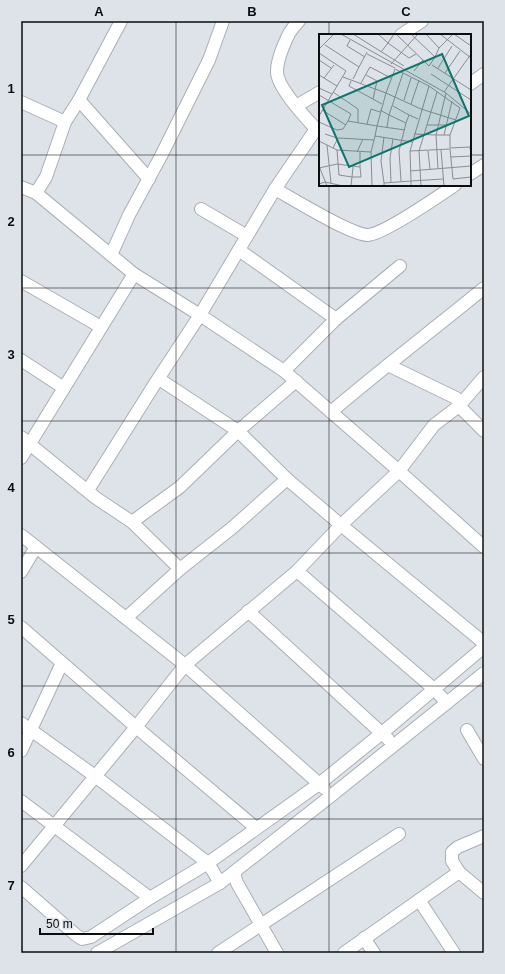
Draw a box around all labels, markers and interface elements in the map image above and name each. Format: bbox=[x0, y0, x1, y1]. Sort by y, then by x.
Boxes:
text: A bbox=[94, 4, 104, 19]
text: B bbox=[247, 4, 257, 19]
text: C bbox=[401, 4, 411, 19]
inset map bbox=[319, 34, 471, 186]
text: 1 bbox=[7, 81, 15, 96]
text: 2 bbox=[7, 214, 15, 229]
text: 3 bbox=[7, 347, 15, 362]
text: 4 bbox=[7, 480, 15, 495]
text: 5 bbox=[7, 612, 15, 627]
text: 6 bbox=[7, 745, 15, 760]
text: 7 bbox=[7, 878, 15, 893]
scale bar bbox=[40, 910, 153, 936]
text: 50 m bbox=[46, 917, 73, 931]

